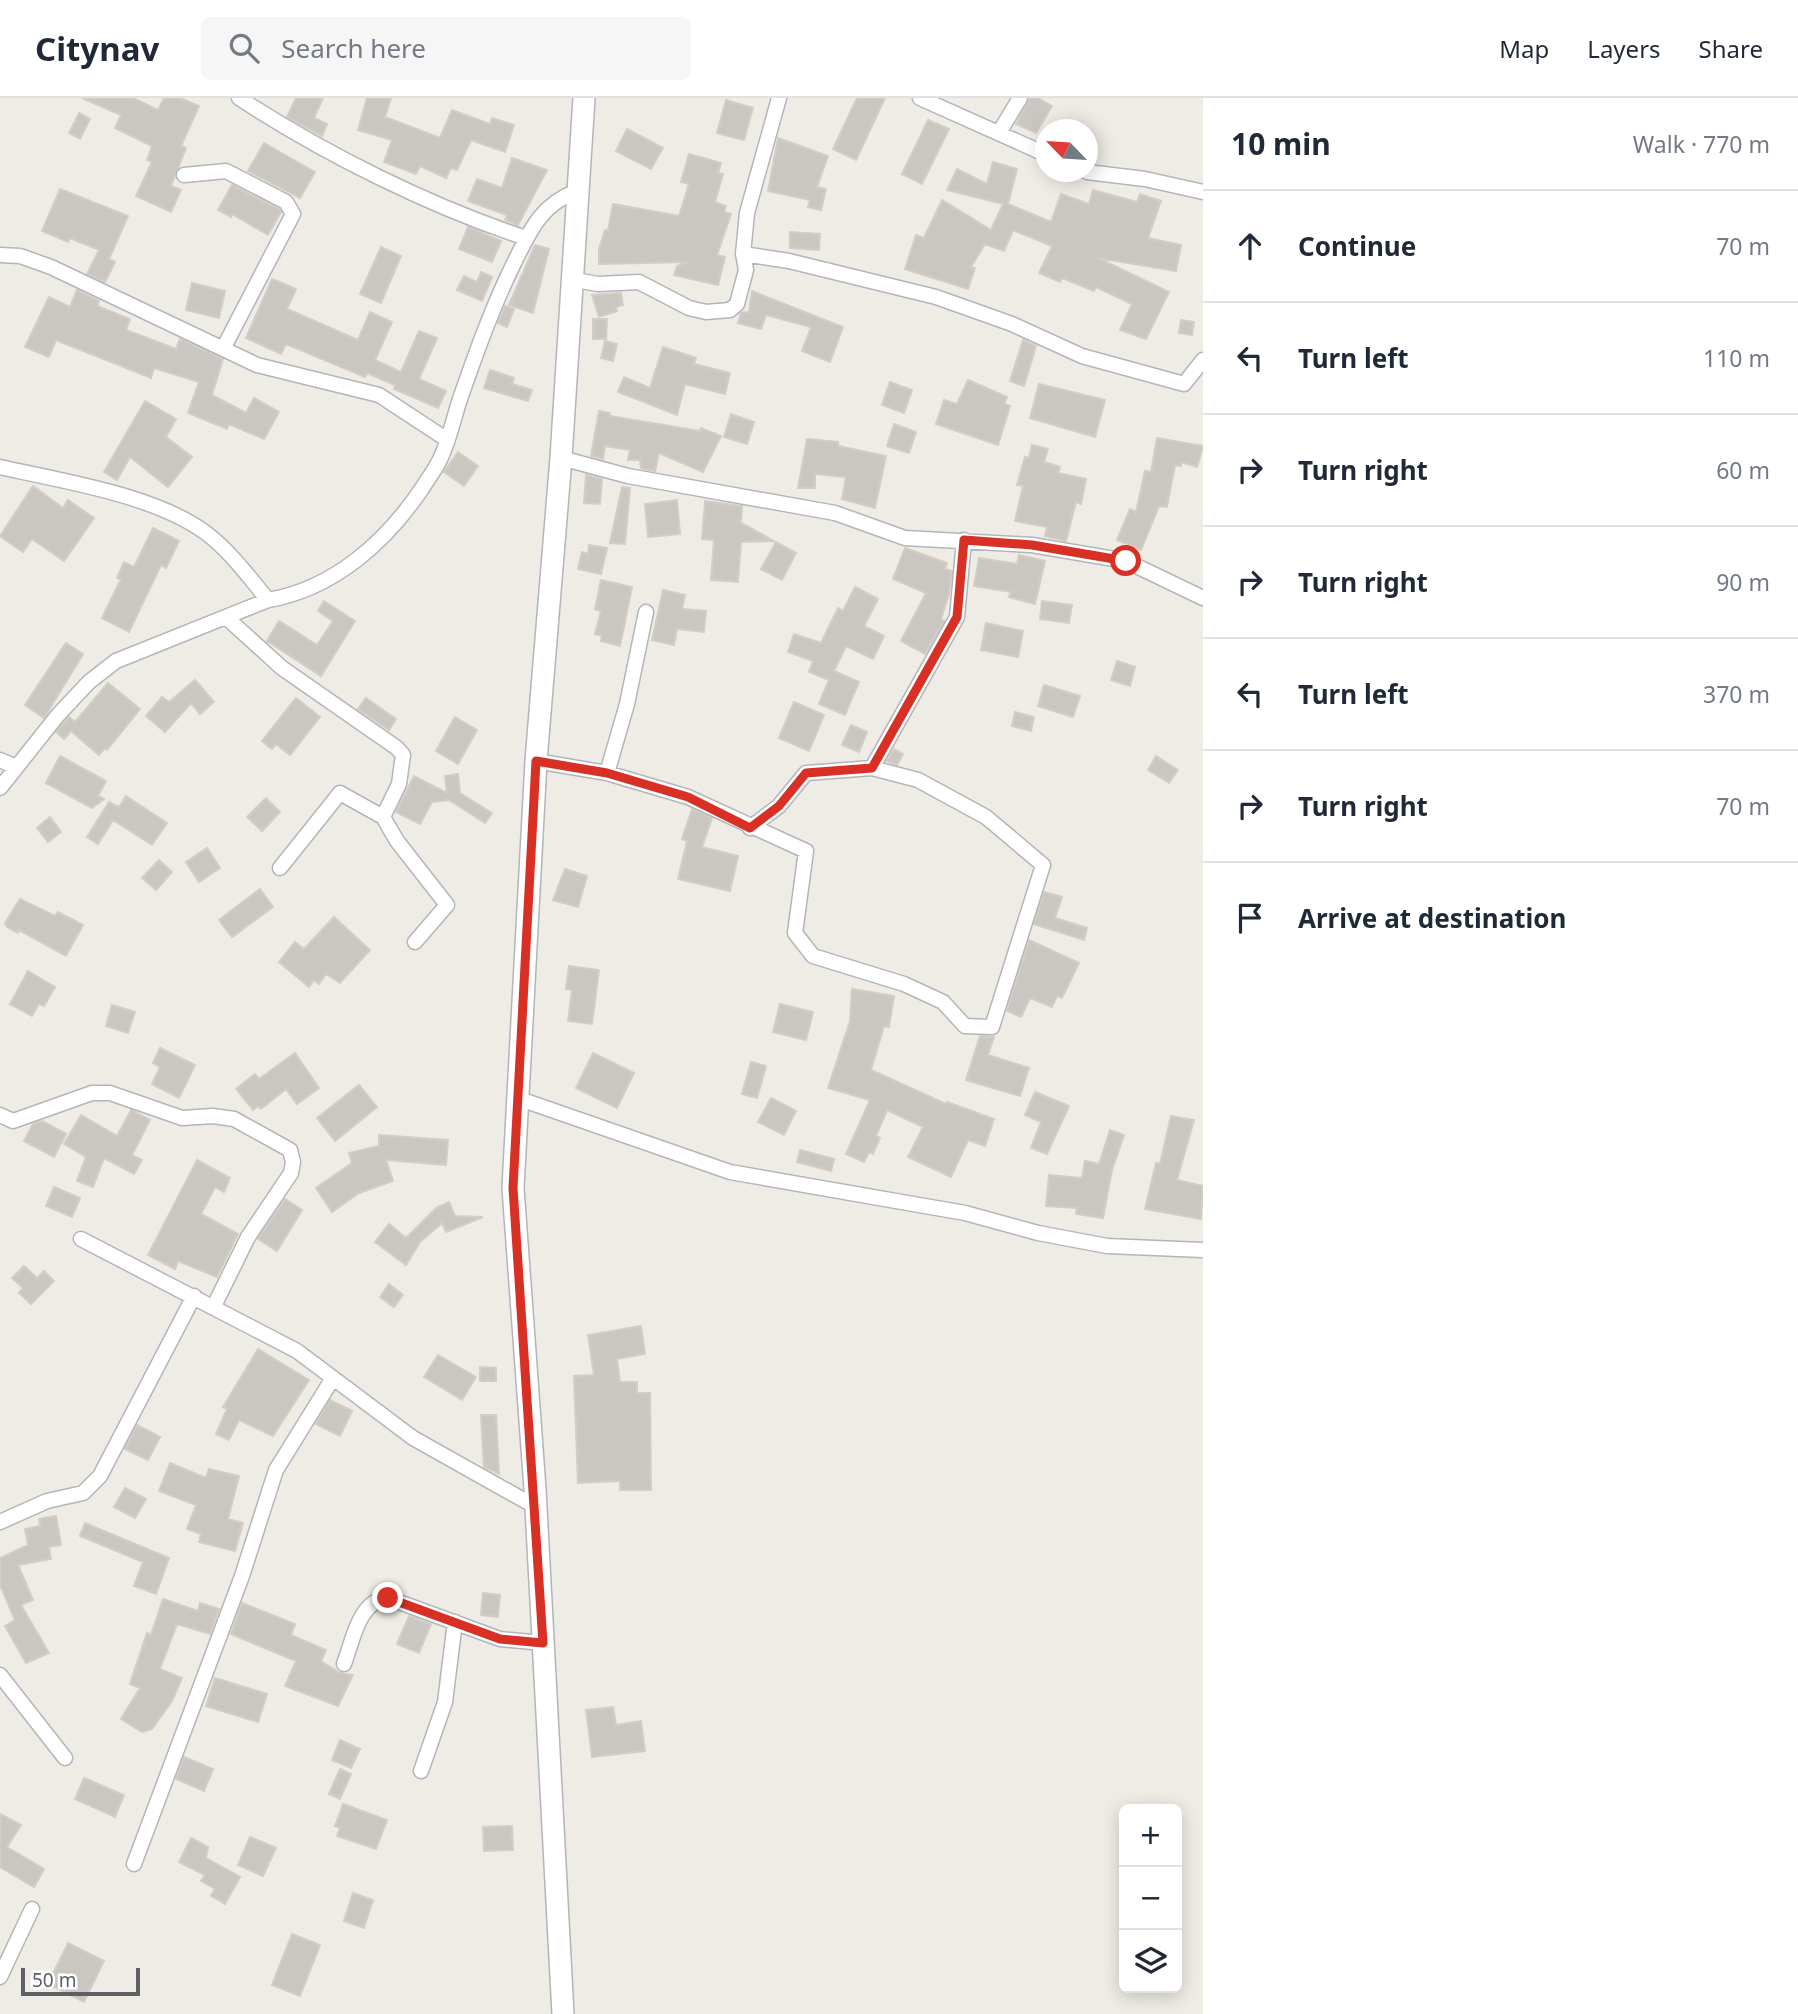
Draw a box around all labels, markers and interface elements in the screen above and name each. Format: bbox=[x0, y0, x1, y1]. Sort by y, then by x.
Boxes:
search box bbox=[201, 17, 691, 80]
text: Citynav bbox=[35, 26, 159, 71]
icon: search bbox=[225, 29, 263, 67]
text: Search here bbox=[281, 30, 426, 66]
text: Map bbox=[1499, 32, 1549, 65]
text: Layers bbox=[1587, 32, 1661, 65]
text: Share bbox=[1699, 32, 1763, 65]
north arrow bbox=[1035, 119, 1098, 182]
text: 10 min bbox=[1231, 123, 1331, 164]
text: Walk · 770 m bbox=[1633, 128, 1770, 160]
icon: ahead bbox=[1231, 227, 1269, 265]
text: Continue bbox=[1298, 228, 1416, 264]
text: 70 m bbox=[1716, 230, 1770, 262]
icon: left bbox=[1231, 339, 1269, 377]
text: Turn left bbox=[1298, 340, 1409, 376]
text: 110 m bbox=[1703, 342, 1770, 374]
icon: right bbox=[1231, 451, 1269, 489]
text: Turn right bbox=[1298, 452, 1428, 488]
text: 60 m bbox=[1716, 454, 1770, 486]
route start bbox=[1110, 545, 1141, 576]
icon: right bbox=[1231, 563, 1269, 601]
text: Turn right bbox=[1298, 564, 1428, 600]
text: 90 m bbox=[1716, 566, 1770, 598]
icon: left bbox=[1231, 675, 1269, 713]
text: Turn left bbox=[1298, 676, 1409, 712]
text: 370 m bbox=[1703, 678, 1770, 710]
icon: right bbox=[1231, 787, 1269, 825]
text: Turn right bbox=[1298, 788, 1428, 824]
text: 70 m bbox=[1716, 790, 1770, 822]
icon: arrive bbox=[1231, 899, 1269, 937]
text: Arrive at destination bbox=[1298, 900, 1567, 936]
route end bbox=[372, 1582, 403, 1613]
map controls bbox=[1119, 1804, 1182, 1993]
button: + bbox=[1119, 1804, 1182, 1867]
button: − bbox=[1119, 1867, 1182, 1930]
button: layers bbox=[1119, 1930, 1182, 1993]
scale bar bbox=[21, 1965, 140, 1997]
text: 50 m bbox=[32, 1967, 76, 1993]

